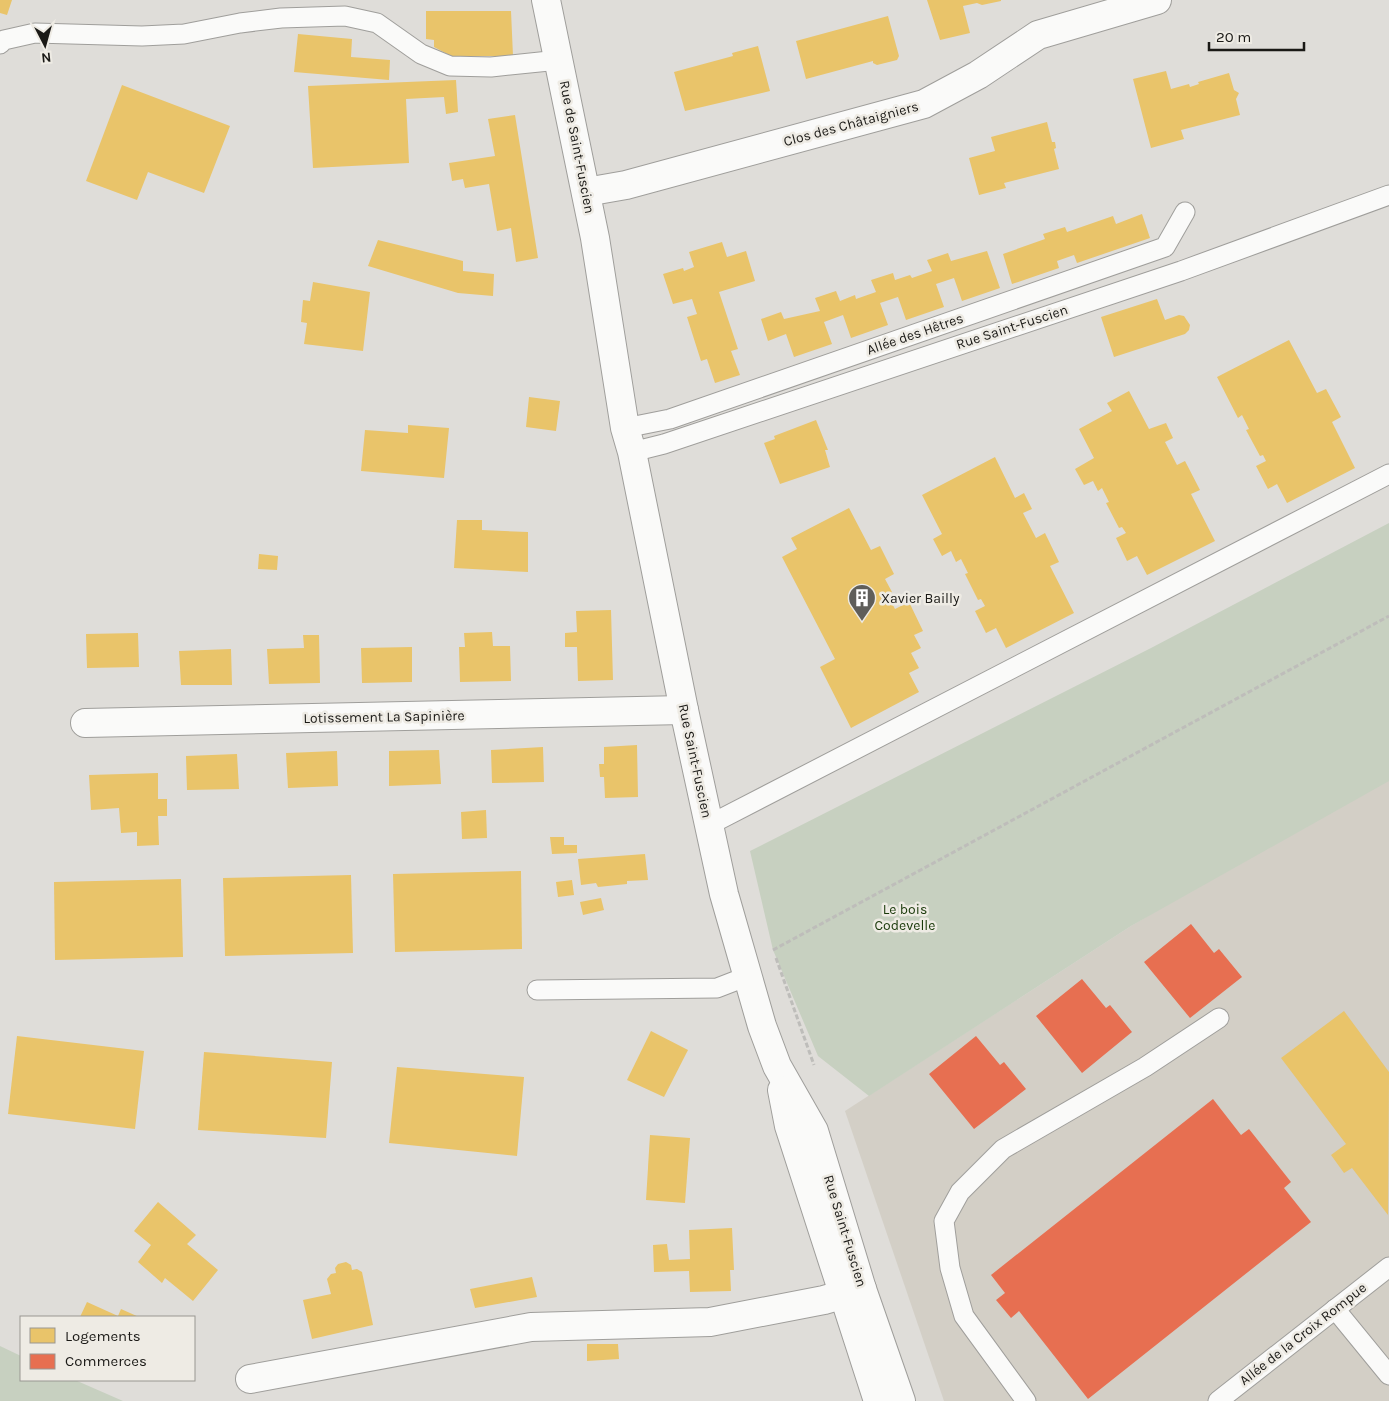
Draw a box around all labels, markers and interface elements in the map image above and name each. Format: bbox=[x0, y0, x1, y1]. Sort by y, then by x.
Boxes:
north arrow bbox=[20, 20, 70, 70]
scale bar bbox=[1209, 20, 1304, 52]
text: 20 m bbox=[1216, 28, 1251, 46]
text: N bbox=[40, 48, 52, 66]
street label: Rue de Saint-Fuscien bbox=[556, 79, 598, 215]
street label: Clos des Châtaigniers bbox=[782, 98, 920, 150]
street label: Rue Saint-Fuscien bbox=[954, 301, 1070, 353]
street label: Allée des Hêtres bbox=[864, 309, 966, 359]
building icon: Xavier Bailly bbox=[847, 583, 877, 622]
place label: Xavier Bailly bbox=[881, 590, 960, 607]
street label: Rue Saint-Fuscien bbox=[675, 702, 715, 820]
street label: Lotissement La Sapinière bbox=[303, 707, 465, 727]
park label: Le bois Codevelle bbox=[875, 901, 935, 934]
street label: Rue Saint-Fuscien bbox=[820, 1173, 870, 1289]
street label: Allée de la Croix Rompue bbox=[1236, 1279, 1370, 1389]
legend bbox=[20, 1316, 195, 1381]
text: Logements bbox=[65, 1327, 141, 1345]
text: Commerces bbox=[65, 1352, 147, 1370]

